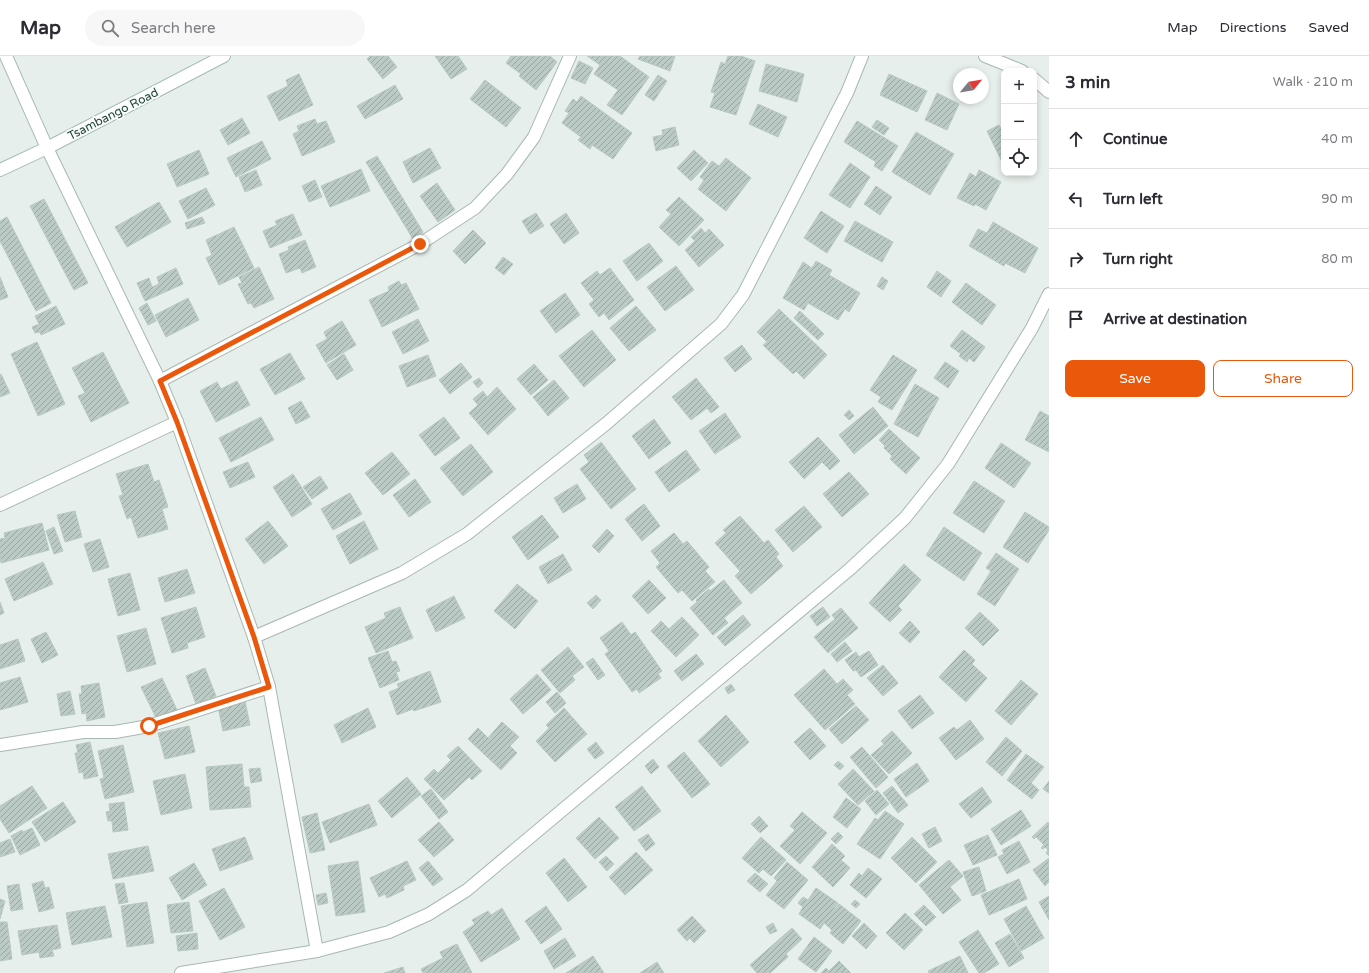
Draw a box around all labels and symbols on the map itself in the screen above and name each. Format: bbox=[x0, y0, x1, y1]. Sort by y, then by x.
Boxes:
north arrow bbox=[953, 68, 989, 104]
street label: Tsambango Road bbox=[65, 85, 161, 143]
route end bbox=[411, 235, 429, 253]
route start bbox=[140, 717, 158, 735]

